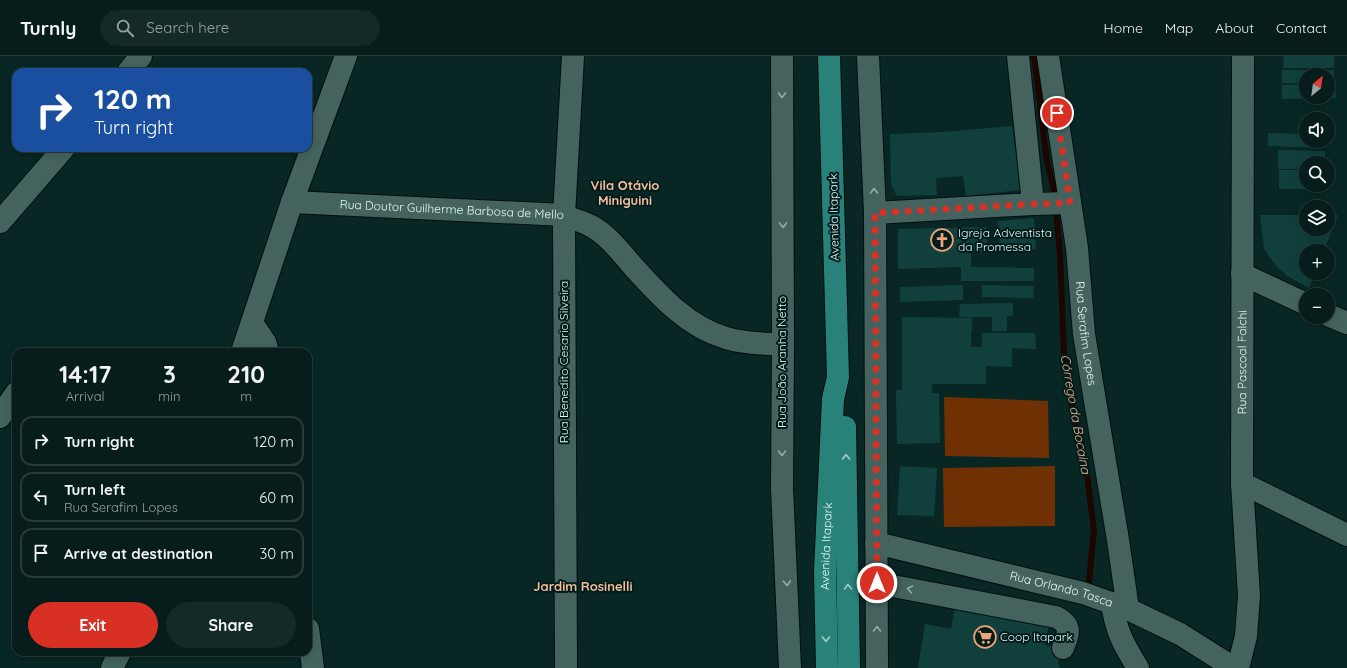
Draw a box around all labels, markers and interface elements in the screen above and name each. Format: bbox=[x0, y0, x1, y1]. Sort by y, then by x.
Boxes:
search box bbox=[100, 10, 380, 46]
text: Turnly bbox=[20, 16, 76, 40]
icon: search bbox=[114, 17, 136, 39]
text: Search here bbox=[146, 18, 229, 37]
text: Home bbox=[1104, 19, 1143, 37]
text: Map bbox=[1165, 19, 1193, 37]
text: About bbox=[1215, 19, 1254, 37]
text: Contact bbox=[1276, 19, 1327, 37]
north arrow bbox=[1299, 68, 1335, 104]
map controls bbox=[1299, 68, 1335, 324]
text: 120 m bbox=[94, 81, 172, 116]
icon: right bbox=[28, 84, 80, 136]
one-way arrow bbox=[778, 92, 786, 98]
pin bbox=[1040, 96, 1074, 130]
icon: arrive bbox=[1046, 102, 1068, 124]
button: sound bbox=[1299, 112, 1335, 148]
text: Turn right bbox=[94, 116, 174, 139]
button: search bbox=[1299, 156, 1335, 192]
street label: Avenida Itapark bbox=[825, 173, 842, 261]
district label: Vila Otávio Miniguini bbox=[591, 177, 659, 208]
one-way arrow bbox=[870, 188, 878, 194]
street label: Rua Doutor Guilherme Barbosa de Mello bbox=[339, 196, 564, 222]
button: layers bbox=[1299, 200, 1335, 236]
one-way arrow bbox=[779, 222, 787, 228]
place label: Igreja Adventista da Promessa bbox=[958, 225, 1052, 254]
church icon: Igreja Adventista da Promessa bbox=[929, 227, 955, 253]
button: + bbox=[1299, 244, 1335, 280]
street label: Rua Benedito Cesario Silveira bbox=[556, 281, 571, 443]
street label: Rua Serafim Lopes bbox=[1073, 281, 1100, 387]
button: − bbox=[1299, 288, 1335, 324]
street label: Rua João Aranha Netto bbox=[774, 296, 789, 428]
street label: Rua Pascoal Falchi bbox=[1234, 310, 1249, 414]
water label: Córrego da Bocaina bbox=[1058, 353, 1095, 476]
text: 14:17 bbox=[59, 359, 111, 389]
text: 3 bbox=[163, 359, 176, 389]
text: 210 bbox=[227, 359, 265, 389]
text: Arrival bbox=[66, 388, 105, 404]
text: min bbox=[158, 388, 180, 404]
text: m bbox=[240, 388, 252, 404]
icon: right bbox=[30, 430, 52, 452]
text: Turn right bbox=[64, 432, 135, 451]
text: 120 m bbox=[253, 432, 294, 451]
one-way arrow bbox=[778, 450, 786, 456]
one-way arrow bbox=[842, 454, 850, 460]
text: Turn left bbox=[64, 480, 126, 499]
icon: left bbox=[30, 486, 52, 508]
text: 60 m bbox=[259, 488, 294, 507]
text: Rua Serafim Lopes bbox=[64, 499, 178, 515]
street label: Avenida Itapark bbox=[817, 502, 835, 590]
icon: arrive bbox=[30, 542, 52, 564]
text: Arrive at destination bbox=[64, 544, 213, 563]
text: 30 m bbox=[259, 544, 294, 563]
position arrow bbox=[856, 562, 898, 604]
street label: Rua Orlando Tasca bbox=[1008, 568, 1115, 610]
district label: Jardim Rosinelli bbox=[533, 578, 633, 594]
one-way arrow bbox=[782, 580, 791, 586]
one-way arrow bbox=[844, 584, 852, 590]
one-way arrow bbox=[907, 586, 914, 594]
button: Exit bbox=[28, 602, 158, 648]
button: Share bbox=[166, 602, 296, 648]
supermarket icon: Coop Itapark bbox=[972, 624, 998, 650]
one-way arrow bbox=[873, 626, 881, 632]
place label: Coop Itapark bbox=[1000, 629, 1073, 644]
one-way arrow bbox=[822, 636, 830, 642]

